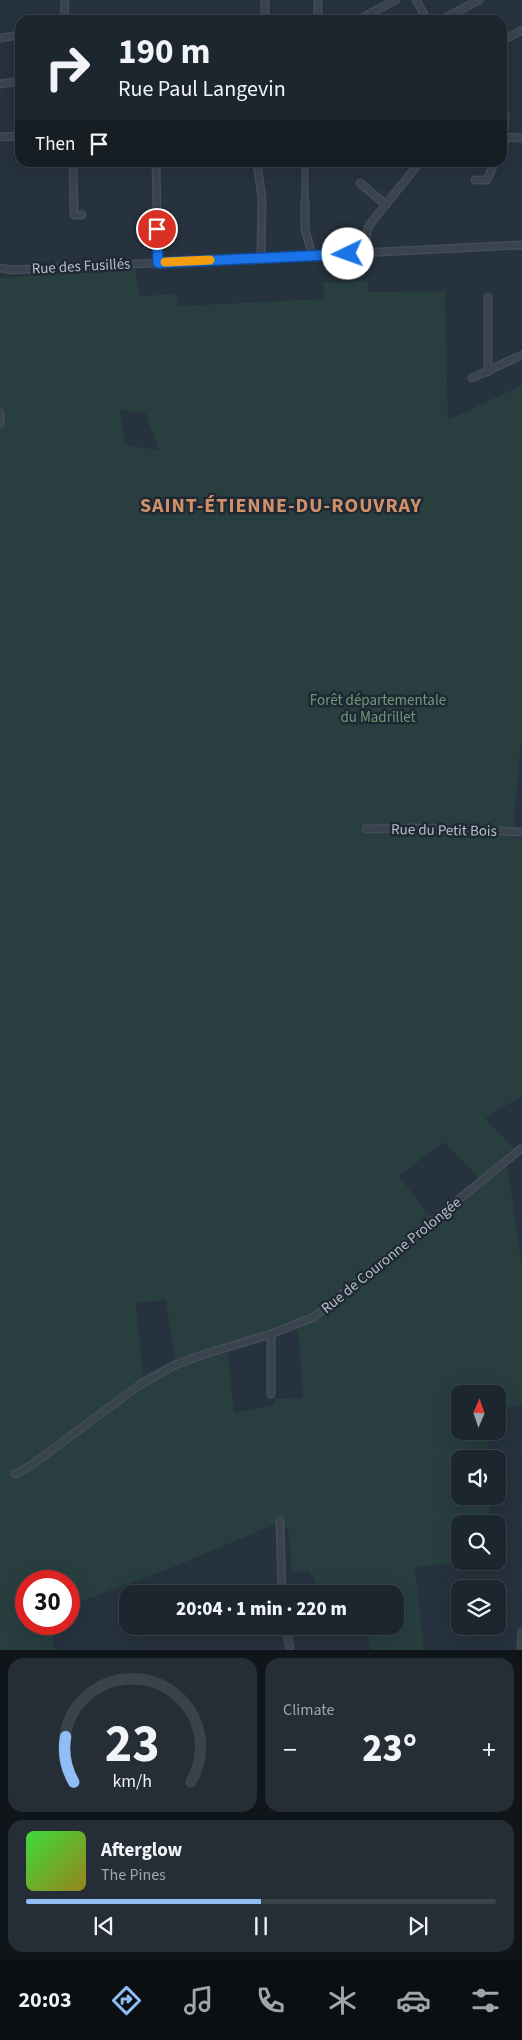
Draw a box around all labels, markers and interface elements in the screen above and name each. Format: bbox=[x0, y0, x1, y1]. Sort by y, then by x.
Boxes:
text: 190 m bbox=[118, 27, 210, 77]
icon: right bbox=[35, 35, 100, 100]
text: Rue Paul Langevin bbox=[118, 73, 286, 105]
icon: arrive bbox=[85, 130, 113, 158]
text: Then bbox=[35, 131, 75, 158]
pin bbox=[136, 208, 178, 250]
icon: arrive bbox=[143, 215, 171, 243]
position arrow bbox=[321, 227, 373, 279]
street label: Rue des Fusillés bbox=[31, 253, 131, 280]
district label: SAINT-ÉTIENNE-DU-ROUVRAY bbox=[140, 492, 422, 520]
park label: Forêt départementale du Madrillet bbox=[310, 690, 446, 728]
street label: Rue du Petit Bois bbox=[391, 819, 497, 842]
street label: Rue de Couronne Prolongée bbox=[317, 1192, 466, 1319]
north arrow bbox=[451, 1385, 506, 1440]
map controls bbox=[451, 1385, 506, 1635]
button: sound bbox=[451, 1450, 506, 1505]
button: search bbox=[451, 1515, 506, 1570]
speed limit sign: 30 bbox=[15, 1570, 80, 1635]
button: layers bbox=[451, 1580, 506, 1635]
text: 20:04 · 1 min · 220 m bbox=[176, 1596, 347, 1623]
text: Climate bbox=[283, 1699, 334, 1721]
text: 23 bbox=[105, 1708, 160, 1782]
text: 23° bbox=[362, 1722, 417, 1776]
text: − bbox=[283, 1730, 297, 1770]
text: + bbox=[482, 1730, 496, 1770]
text: km/h bbox=[113, 1769, 152, 1794]
text: Afterglow bbox=[101, 1837, 182, 1864]
text: The Pines bbox=[101, 1864, 166, 1886]
icon: previous bbox=[90, 1912, 118, 1940]
icon: pause bbox=[247, 1912, 275, 1940]
icon: next bbox=[404, 1912, 432, 1940]
icon: directions bbox=[109, 1983, 144, 2018]
icon: music bbox=[181, 1983, 216, 2018]
icon: phone bbox=[253, 1983, 288, 2018]
icon: climate bbox=[325, 1983, 360, 2018]
icon: car bbox=[396, 1983, 431, 2018]
icon: filters bbox=[468, 1983, 503, 2018]
text: 20:03 bbox=[18, 1984, 72, 2016]

